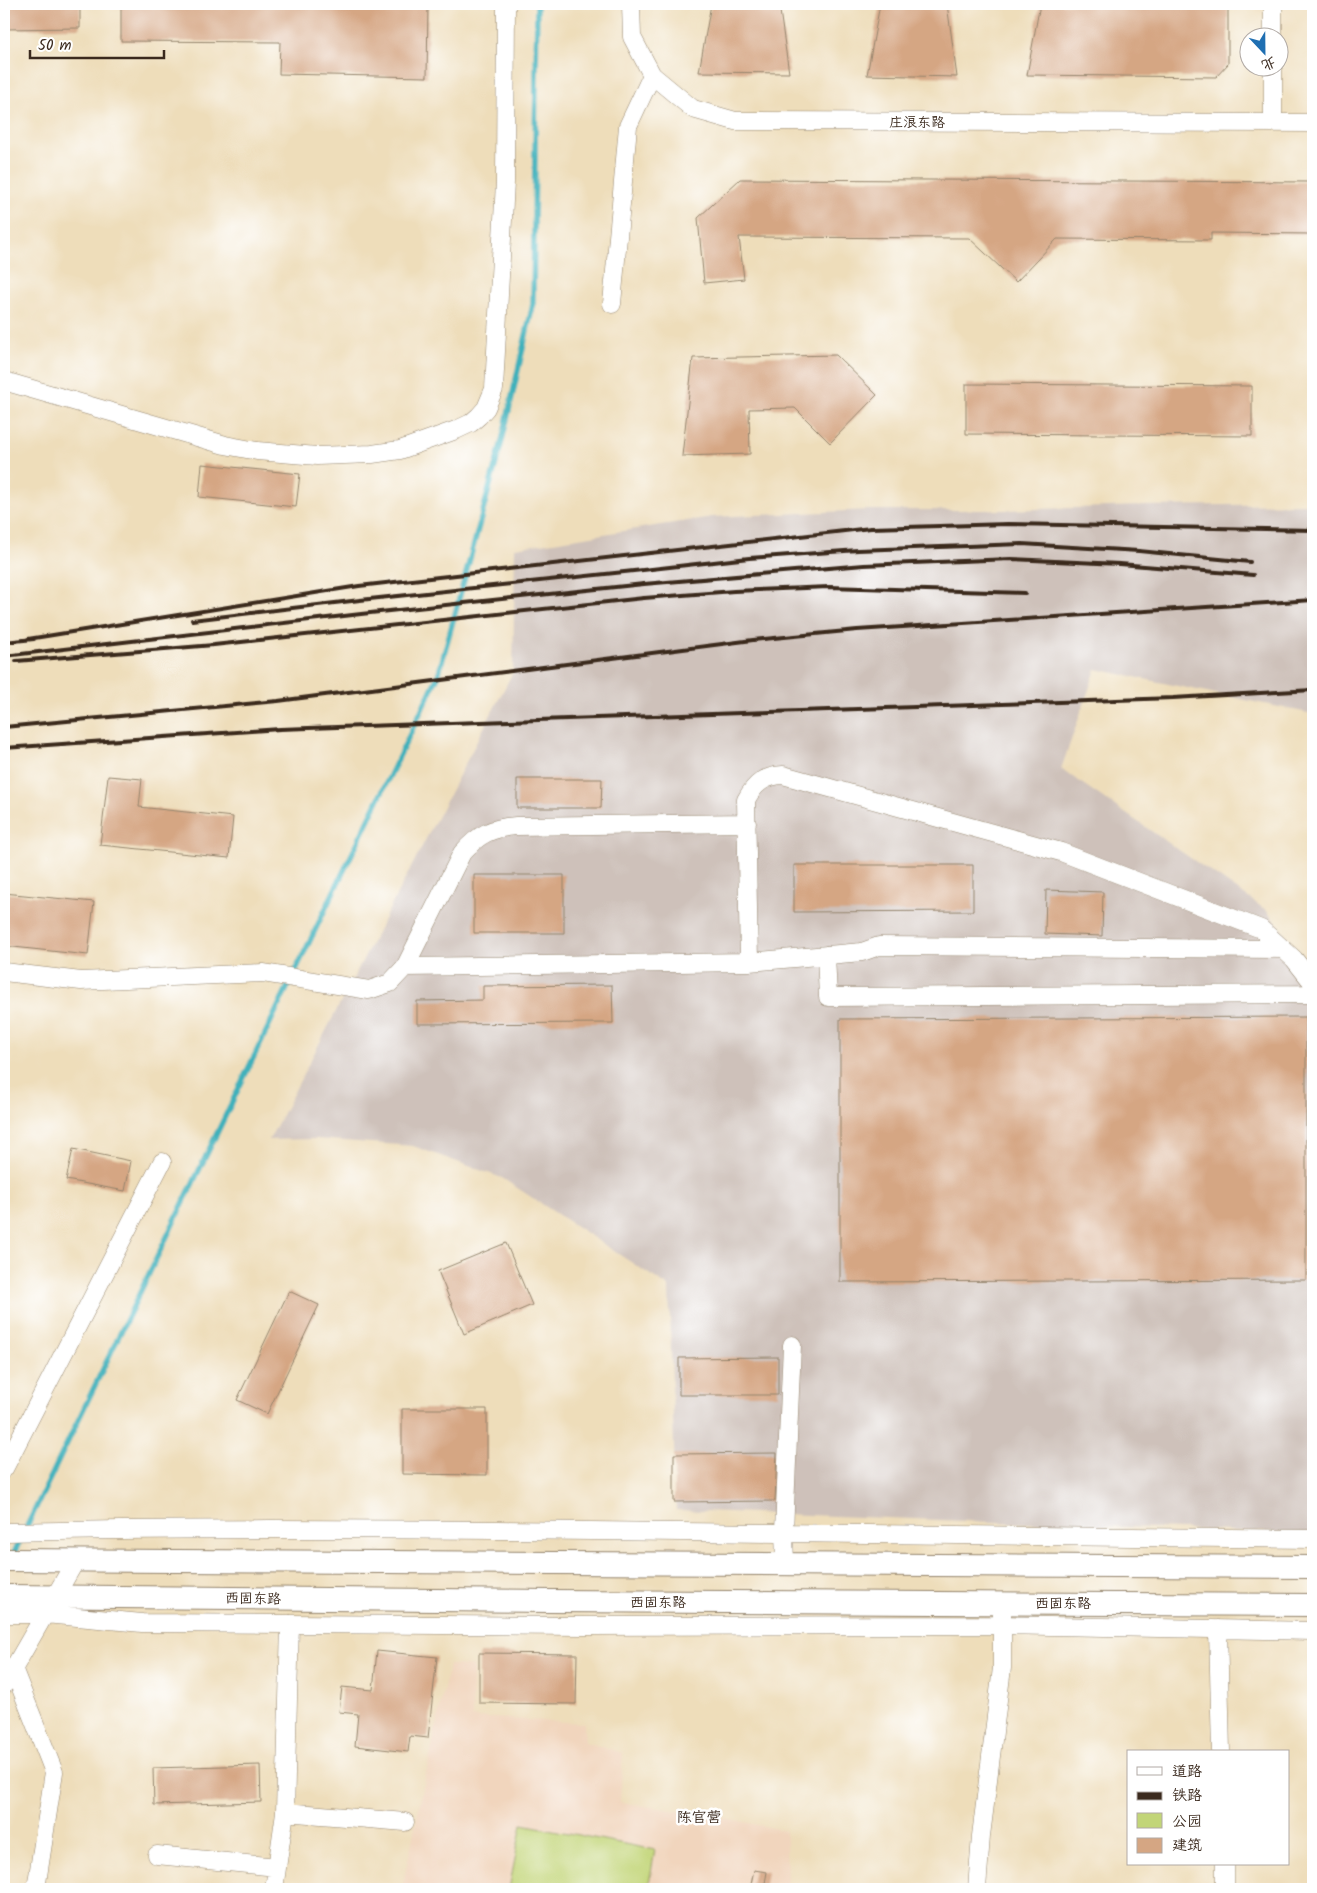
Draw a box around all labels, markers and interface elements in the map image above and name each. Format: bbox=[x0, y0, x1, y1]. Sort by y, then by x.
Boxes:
scale bar bbox=[30, 28, 164, 60]
north arrow bbox=[1240, 28, 1290, 78]
text: 50 m bbox=[38, 34, 72, 58]
text: 北 bbox=[1258, 50, 1279, 76]
street label: 庄浪东路 bbox=[889, 112, 945, 134]
street label: 西固东路 bbox=[225, 1588, 281, 1610]
street label: 西固东路 bbox=[630, 1592, 686, 1614]
street label: 西固东路 bbox=[1035, 1593, 1091, 1615]
legend bbox=[1127, 1750, 1290, 1866]
text: 道路 bbox=[1172, 1760, 1202, 1784]
text: 铁路 bbox=[1172, 1784, 1202, 1808]
district label: 陈官营 bbox=[676, 1806, 722, 1830]
text: 公园 bbox=[1172, 1810, 1202, 1834]
text: 建筑 bbox=[1172, 1834, 1202, 1858]

